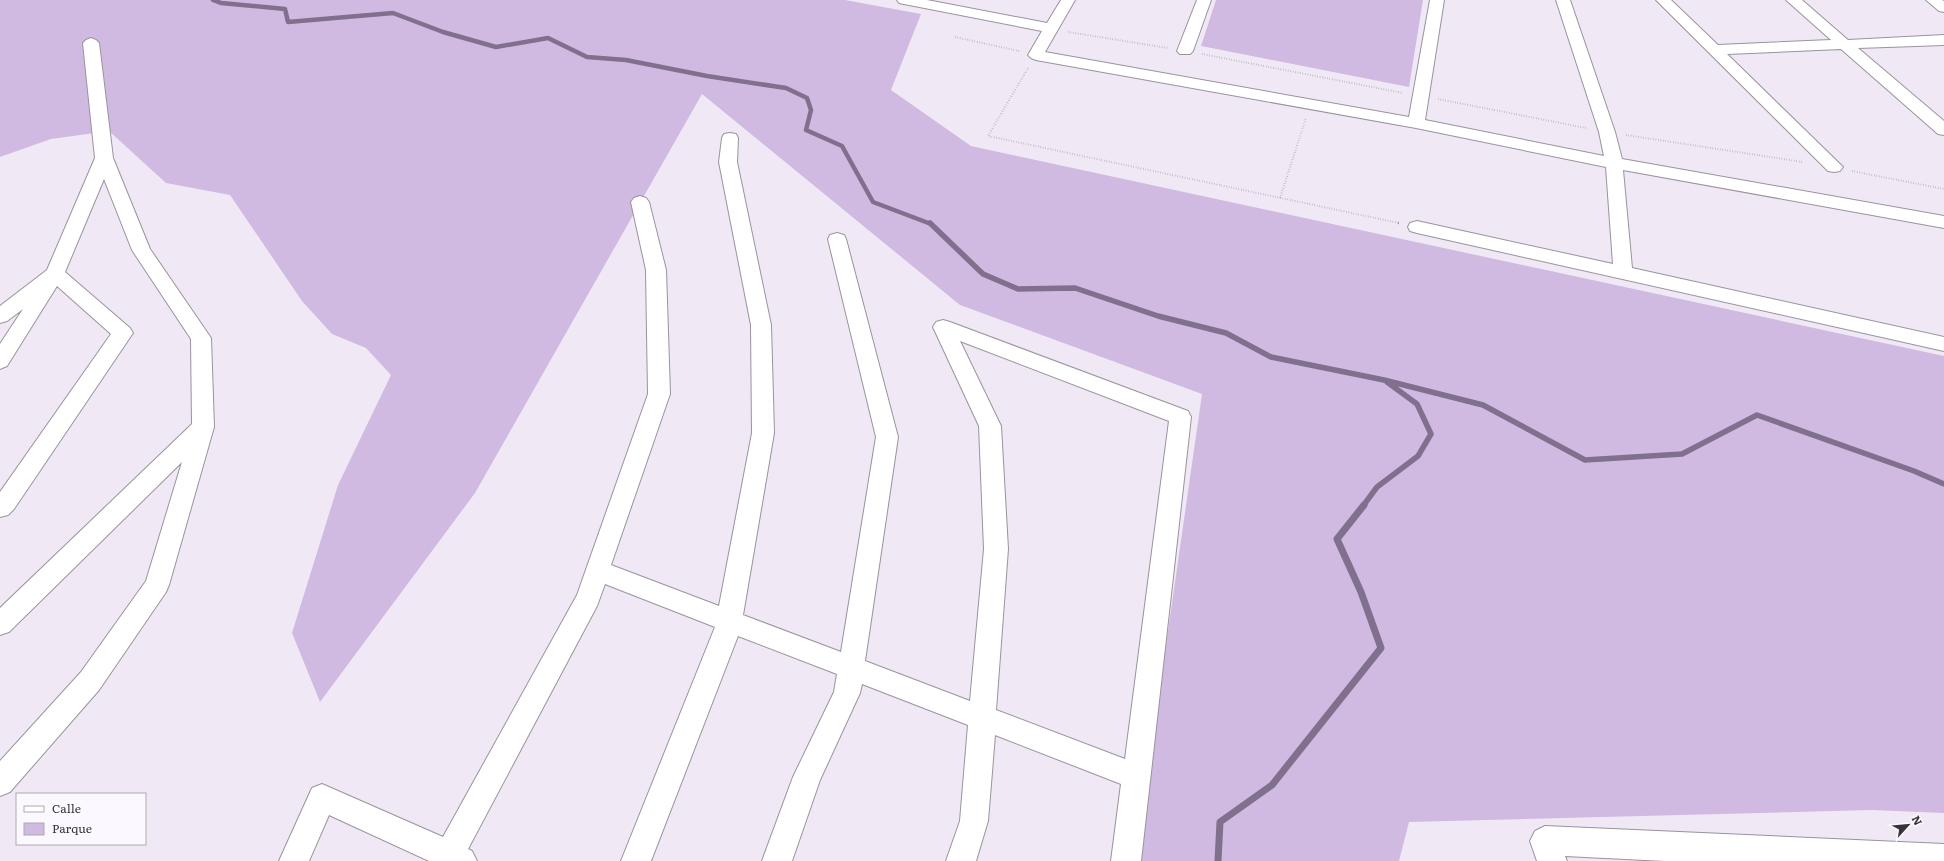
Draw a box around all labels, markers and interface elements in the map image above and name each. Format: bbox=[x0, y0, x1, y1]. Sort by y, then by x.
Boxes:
legend bbox=[16, 793, 146, 845]
text: Calle bbox=[52, 799, 81, 817]
north arrow bbox=[1888, 805, 1928, 845]
text: N bbox=[1909, 812, 1927, 828]
text: Parque bbox=[52, 819, 92, 837]

